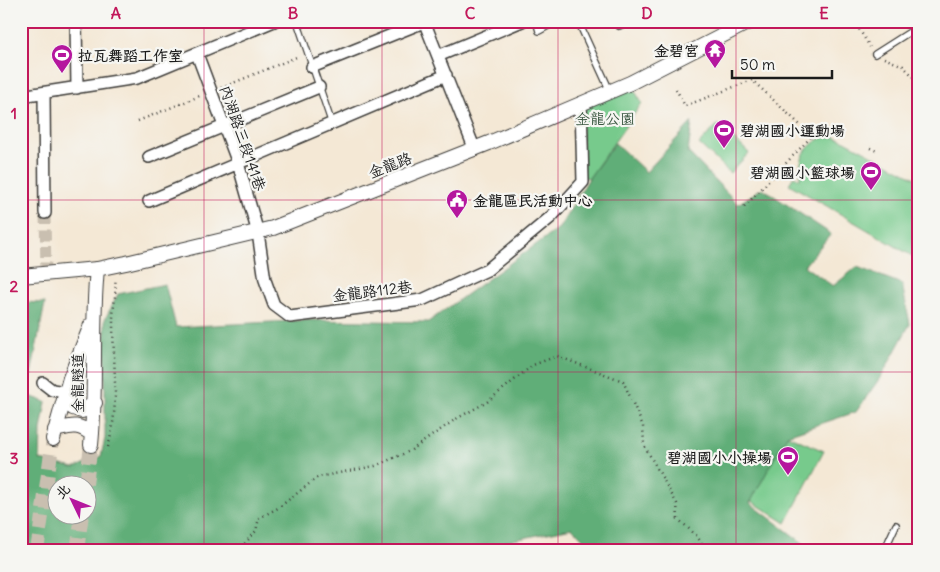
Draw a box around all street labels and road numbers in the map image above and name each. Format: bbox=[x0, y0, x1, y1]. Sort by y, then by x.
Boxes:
street label: 內湖路三段141巷 bbox=[216, 83, 270, 193]
street label: 金龍路 bbox=[366, 148, 414, 182]
street label: 金龍路112巷 bbox=[331, 277, 413, 305]
street label: 金龍隧道 bbox=[68, 353, 87, 413]

